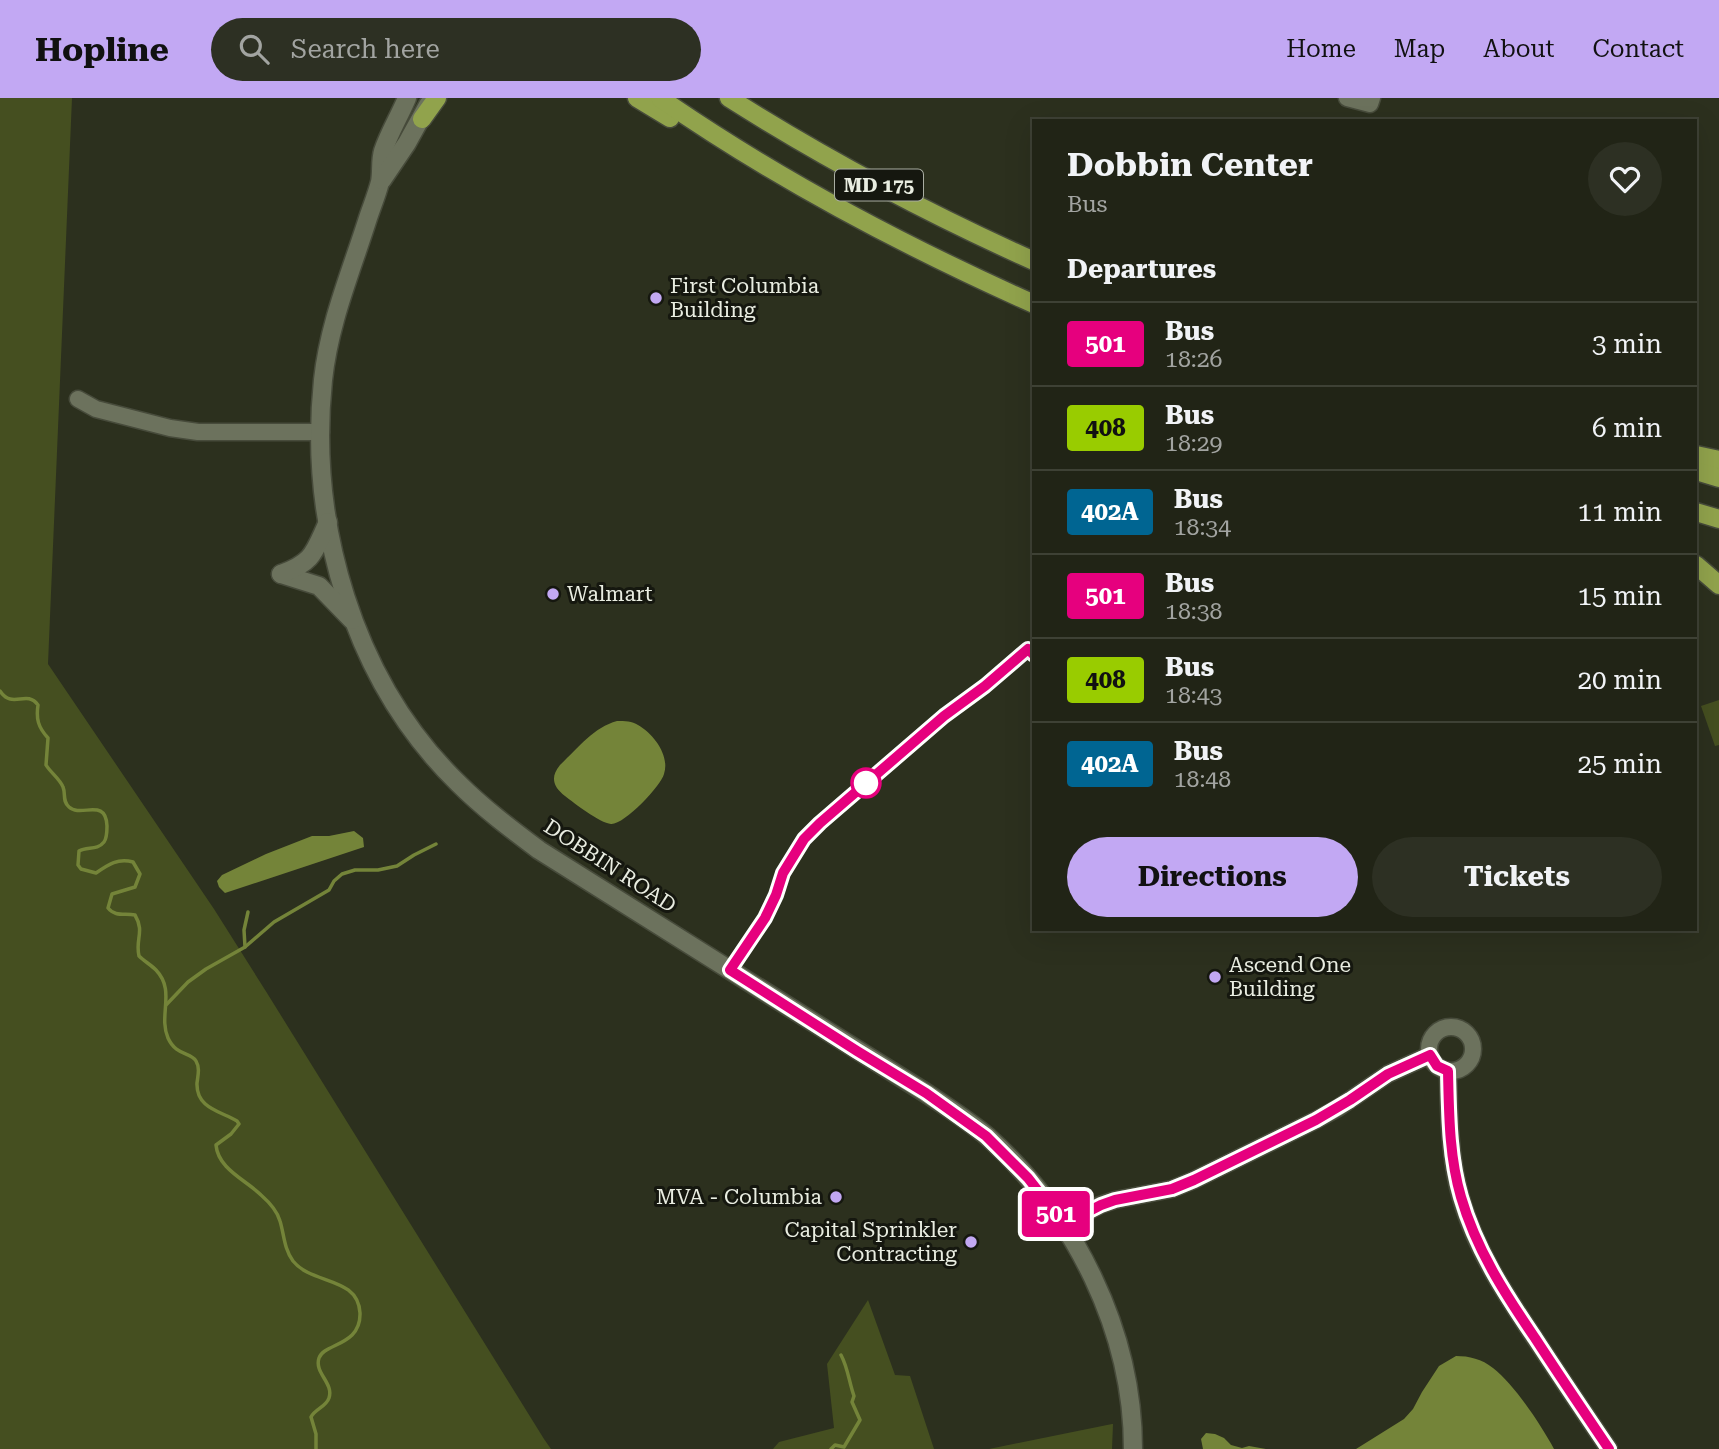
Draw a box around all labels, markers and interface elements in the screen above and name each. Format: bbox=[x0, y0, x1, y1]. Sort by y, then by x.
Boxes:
search box bbox=[211, 18, 701, 81]
text: Hopline bbox=[35, 30, 169, 69]
icon: search bbox=[235, 30, 273, 68]
text: Search here bbox=[291, 34, 440, 64]
text: Home bbox=[1286, 35, 1356, 63]
text: Map bbox=[1394, 35, 1445, 63]
text: About bbox=[1483, 35, 1554, 63]
text: Contact bbox=[1592, 35, 1684, 63]
button: heart bbox=[1588, 142, 1662, 216]
text: Dobbin Center bbox=[1067, 145, 1313, 184]
road number: MD 175 bbox=[835, 170, 923, 200]
text: Bus bbox=[1067, 191, 1107, 218]
text: Departures bbox=[1067, 254, 1216, 284]
place label: First Columbia Building bbox=[670, 274, 820, 322]
marker: First Columbia Building bbox=[648, 290, 664, 306]
text: Bus bbox=[1165, 316, 1214, 346]
text: 3 min bbox=[1592, 329, 1662, 359]
text: 501 bbox=[1085, 330, 1126, 358]
text: 18:26 bbox=[1165, 346, 1222, 373]
text: Bus bbox=[1165, 400, 1214, 430]
text: 6 min bbox=[1592, 413, 1662, 443]
text: 408 bbox=[1085, 414, 1126, 442]
text: 18:29 bbox=[1165, 430, 1222, 457]
text: Bus bbox=[1174, 484, 1223, 514]
text: 11 min bbox=[1578, 497, 1662, 527]
text: 402A bbox=[1081, 498, 1139, 526]
text: 18:34 bbox=[1174, 514, 1231, 541]
text: Bus bbox=[1165, 568, 1214, 598]
text: 15 min bbox=[1578, 581, 1662, 611]
place label: Walmart bbox=[567, 582, 653, 606]
text: 501 bbox=[1085, 582, 1126, 610]
marker: Walmart bbox=[545, 586, 561, 602]
text: 18:38 bbox=[1165, 598, 1222, 625]
text: Bus bbox=[1165, 652, 1214, 682]
text: 20 min bbox=[1578, 665, 1662, 695]
text: 408 bbox=[1085, 666, 1126, 694]
text: 18:43 bbox=[1165, 682, 1222, 709]
text: Bus bbox=[1174, 736, 1223, 766]
text: 25 min bbox=[1578, 749, 1662, 779]
text: 402A bbox=[1081, 750, 1139, 778]
text: 18:48 bbox=[1174, 766, 1231, 793]
unlabelled marker bbox=[851, 768, 881, 798]
street label: DOBBIN ROAD bbox=[539, 814, 681, 918]
button: Directions bbox=[1067, 837, 1358, 917]
button: Tickets bbox=[1372, 837, 1662, 917]
place label: Ascend One Building bbox=[1229, 953, 1351, 1001]
marker: Ascend One Building bbox=[1207, 969, 1223, 985]
place label: MVA - Columbia bbox=[656, 1185, 823, 1209]
marker: MVA - Columbia bbox=[828, 1189, 844, 1205]
line badge: 501 bbox=[1016, 1191, 1096, 1237]
text: 501 bbox=[1036, 1200, 1076, 1228]
place label: Capital Sprinkler Contracting bbox=[784, 1218, 957, 1266]
marker: Capital Sprinkler Contracting bbox=[963, 1234, 979, 1250]

